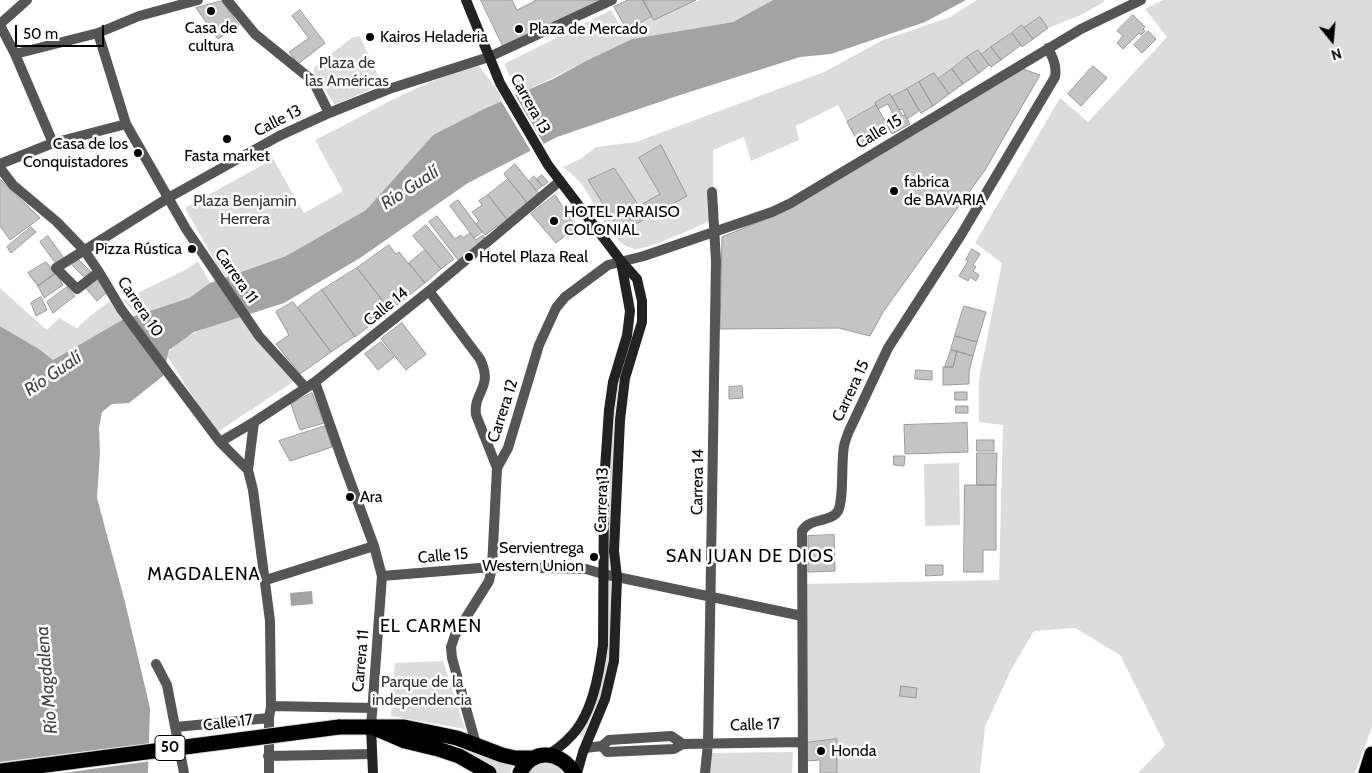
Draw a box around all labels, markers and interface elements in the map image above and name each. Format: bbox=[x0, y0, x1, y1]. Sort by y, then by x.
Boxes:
marker: Casa de cultura bbox=[205, 5, 217, 17]
scale bar bbox=[18, 15, 106, 47]
north arrow bbox=[1307, 15, 1357, 65]
place label: Casa de cultura bbox=[185, 18, 237, 56]
place label: Plaza de Mercado bbox=[529, 19, 647, 39]
marker: Plaza de Mercado bbox=[513, 23, 525, 35]
text: 50 m bbox=[23, 25, 58, 43]
place label: Kairos Heladeria bbox=[380, 27, 488, 47]
marker: Kairos Heladeria bbox=[364, 31, 376, 43]
text: N bbox=[1329, 44, 1344, 64]
park label: Plaza de las Américas bbox=[305, 53, 389, 91]
street label: Carrera 13 bbox=[506, 71, 554, 137]
street label: Calle 13 bbox=[251, 101, 305, 141]
street label: Calle 15 bbox=[852, 111, 906, 153]
marker: Fasta market bbox=[221, 133, 233, 145]
place label: Casa de los Conquistadores bbox=[23, 134, 128, 172]
place label: Fasta market bbox=[184, 146, 270, 166]
marker: Casa de los Conquistadores bbox=[132, 147, 144, 159]
water label: Río Gualí bbox=[377, 161, 443, 215]
place label: fabrica de BAVARIA bbox=[904, 172, 986, 210]
marker: fabrica de BAVARIA bbox=[888, 185, 900, 197]
park label: Plaza Benjamin Herrera bbox=[193, 191, 297, 229]
place label: HOTEL PARAISO COLONIAL bbox=[564, 202, 680, 240]
marker: HOTEL PARAISO COLONIAL bbox=[548, 215, 560, 227]
place label: Pizza Rústica bbox=[95, 239, 182, 259]
marker: Pizza Rústica bbox=[186, 243, 198, 255]
street label: Carrera 11 bbox=[210, 245, 262, 307]
place label: Hotel Plaza Real bbox=[479, 247, 588, 267]
marker: Hotel Plaza Real bbox=[463, 251, 475, 263]
street label: Carrera 10 bbox=[113, 273, 167, 341]
street label: Calle 14 bbox=[360, 283, 412, 331]
water label: Río Gualí bbox=[20, 347, 86, 401]
street label: Carrera 15 bbox=[828, 357, 874, 425]
street label: Carrera 12 bbox=[484, 377, 522, 445]
street label: Carrera 14 bbox=[688, 449, 708, 515]
street label: Carrera 13 bbox=[591, 467, 613, 533]
place label: Ara bbox=[360, 487, 382, 507]
marker: Ara bbox=[344, 491, 356, 503]
place label: Servientrega Western Union bbox=[482, 538, 584, 576]
street label: Calle 15 bbox=[417, 544, 469, 568]
district label: SAN JUAN DE DIOS bbox=[664, 546, 836, 568]
marker: Servientrega Western Union bbox=[588, 551, 600, 563]
district label: MAGDALENA bbox=[146, 564, 262, 586]
district label: EL CARMEN bbox=[379, 616, 483, 638]
water label: Río Magdalena bbox=[32, 625, 62, 735]
street label: Carrera 11 bbox=[349, 629, 373, 693]
park label: Parque de la independencia bbox=[372, 672, 472, 710]
street label: Calle 17 bbox=[202, 710, 254, 736]
street label: Calle 17 bbox=[730, 715, 780, 735]
road number: 50 bbox=[155, 736, 185, 760]
place label: Honda bbox=[831, 741, 876, 761]
marker: Honda bbox=[815, 745, 827, 757]

